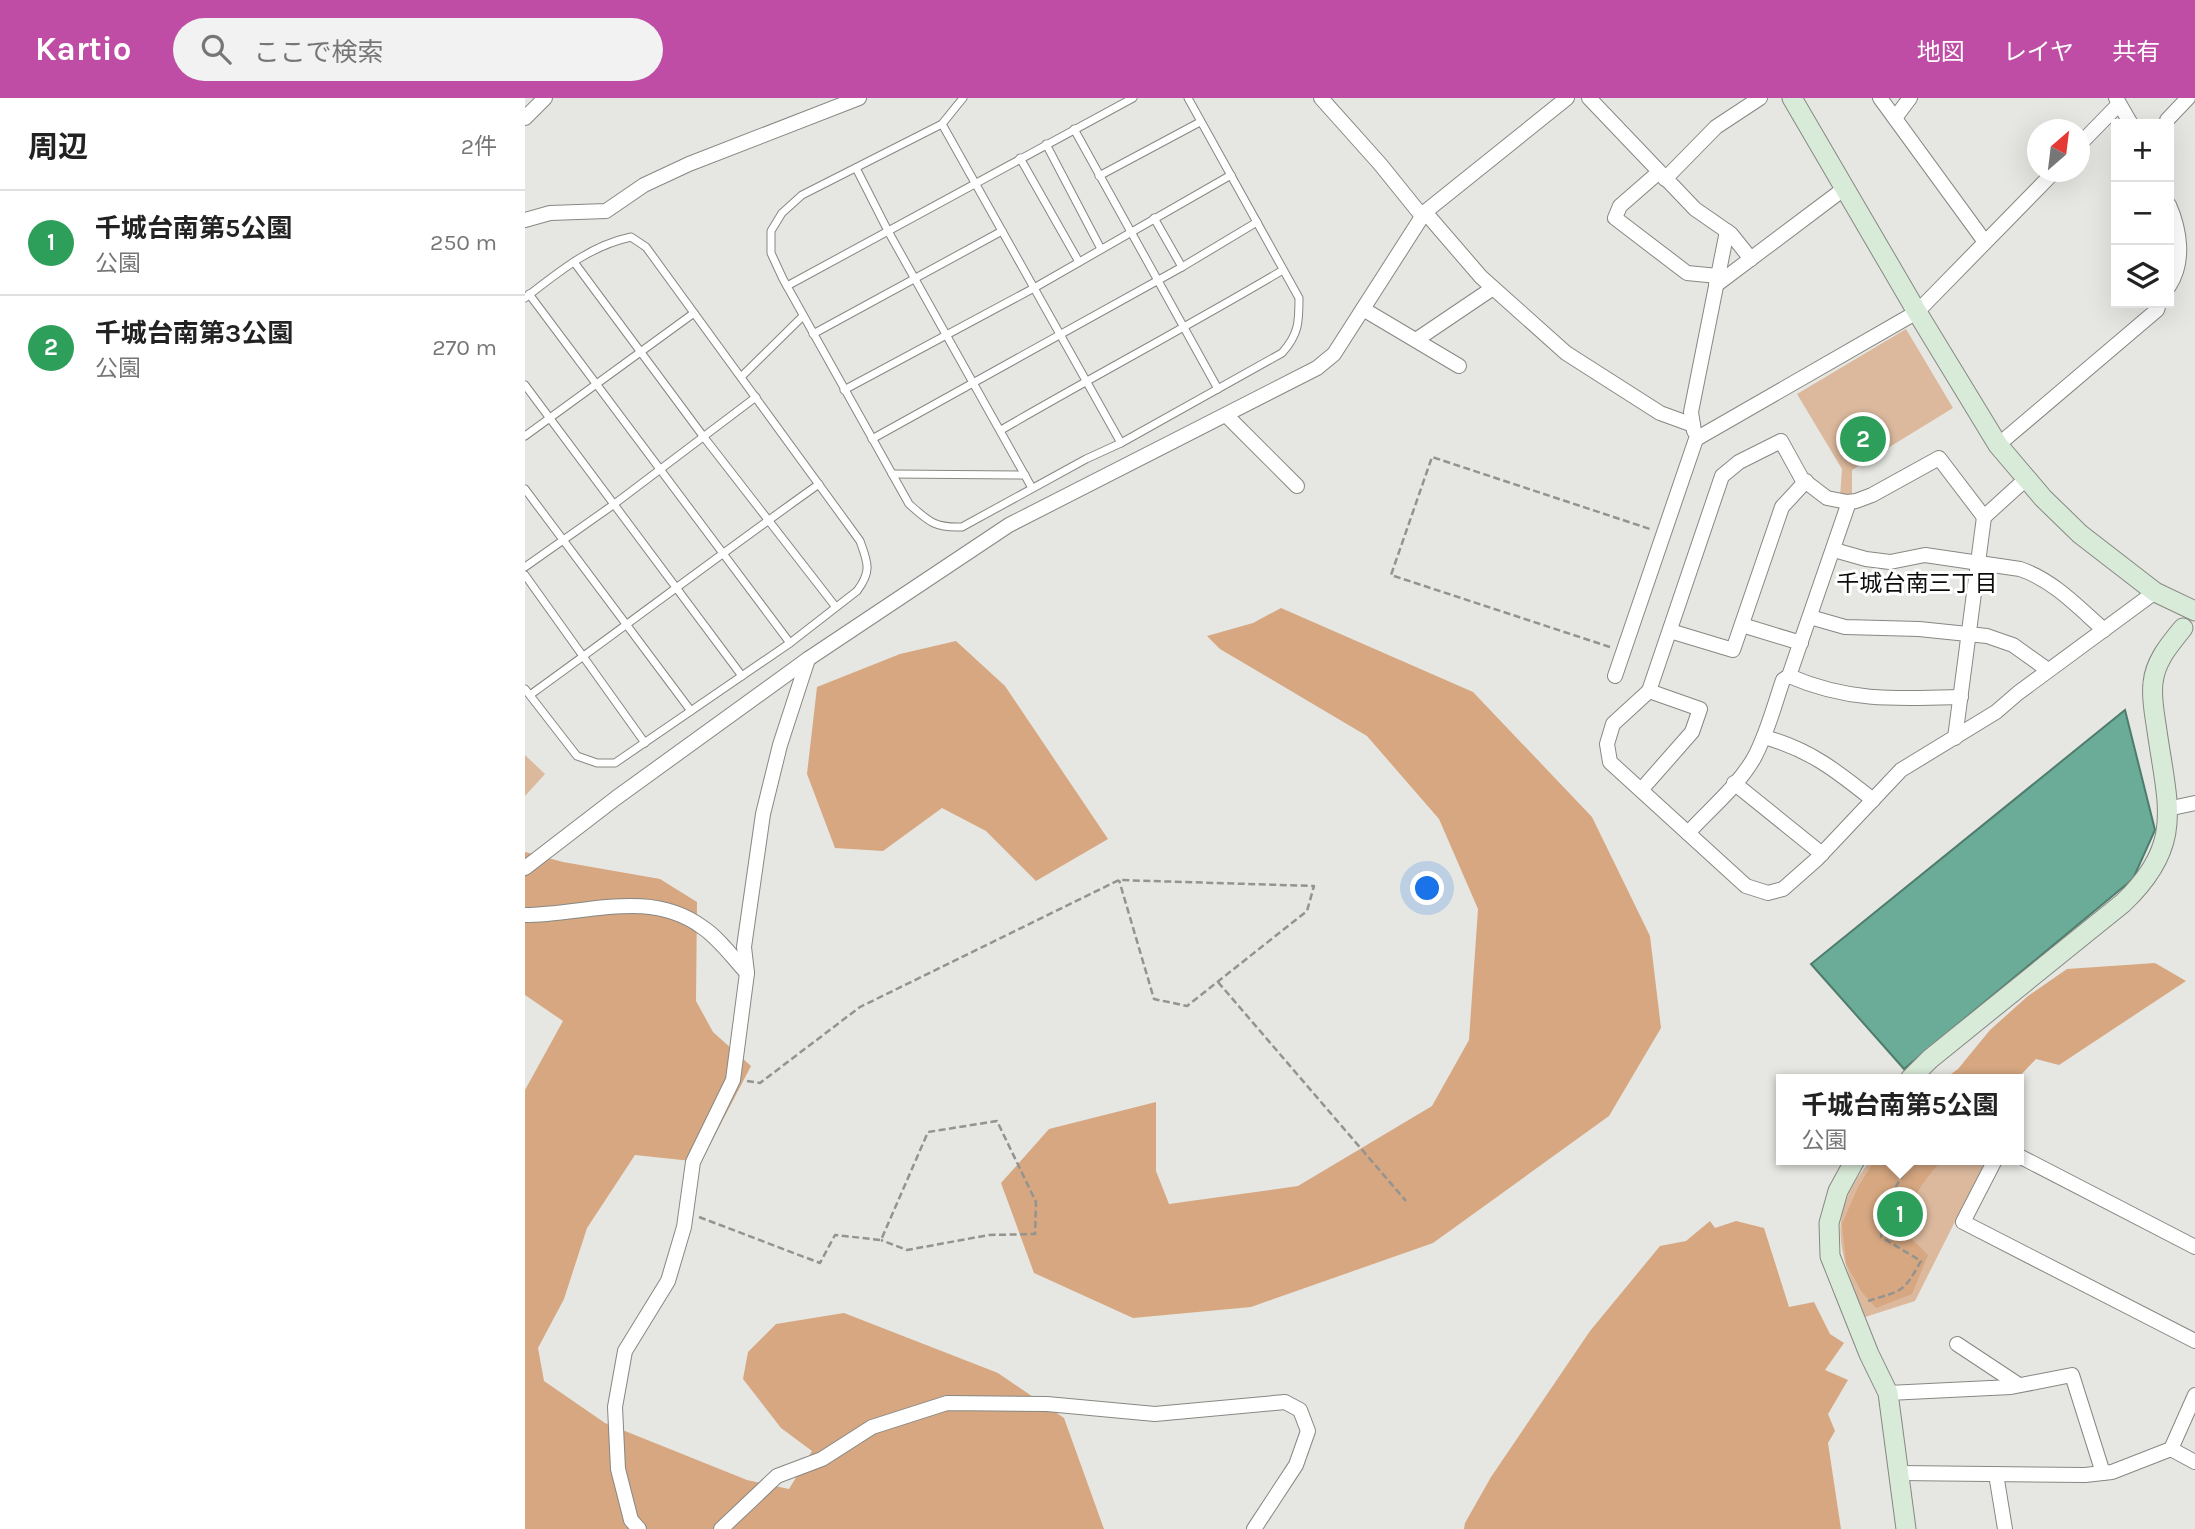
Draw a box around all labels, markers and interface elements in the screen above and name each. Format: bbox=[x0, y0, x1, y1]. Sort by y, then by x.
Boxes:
search box bbox=[173, 18, 663, 81]
text: Kartio bbox=[35, 30, 131, 68]
icon: search bbox=[197, 30, 235, 68]
text: ここで検索 bbox=[253, 37, 383, 68]
text: 地図 bbox=[1917, 38, 1965, 66]
text: レイヤ bbox=[2003, 38, 2074, 66]
text: 共有 bbox=[2112, 38, 2160, 66]
north arrow bbox=[2027, 119, 2090, 182]
map controls bbox=[2111, 119, 2174, 308]
button: + bbox=[2111, 119, 2174, 182]
text: 周辺 bbox=[28, 129, 88, 165]
text: 2件 bbox=[461, 133, 497, 160]
button: − bbox=[2111, 182, 2174, 245]
text: 千城台南第5公園 bbox=[95, 213, 292, 244]
text: 1 bbox=[47, 229, 55, 256]
text: 250 m bbox=[430, 229, 497, 256]
button: layers bbox=[2111, 245, 2174, 308]
text: 公園 bbox=[95, 250, 141, 277]
text: 千城台南第3公園 bbox=[95, 318, 293, 349]
text: 2 bbox=[44, 334, 58, 361]
text: 270 m bbox=[432, 334, 497, 361]
text: 公園 bbox=[95, 355, 141, 382]
pin: 2 bbox=[1840, 413, 1886, 465]
district label: 千城台南三丁目 bbox=[1837, 570, 1998, 597]
your location bbox=[1410, 871, 1444, 905]
popup bbox=[1776, 1074, 2024, 1165]
text: 千城台南第5公園 bbox=[1801, 1090, 1999, 1121]
text: 公園 bbox=[1801, 1127, 1847, 1154]
pin: 1 bbox=[1877, 1188, 1923, 1240]

